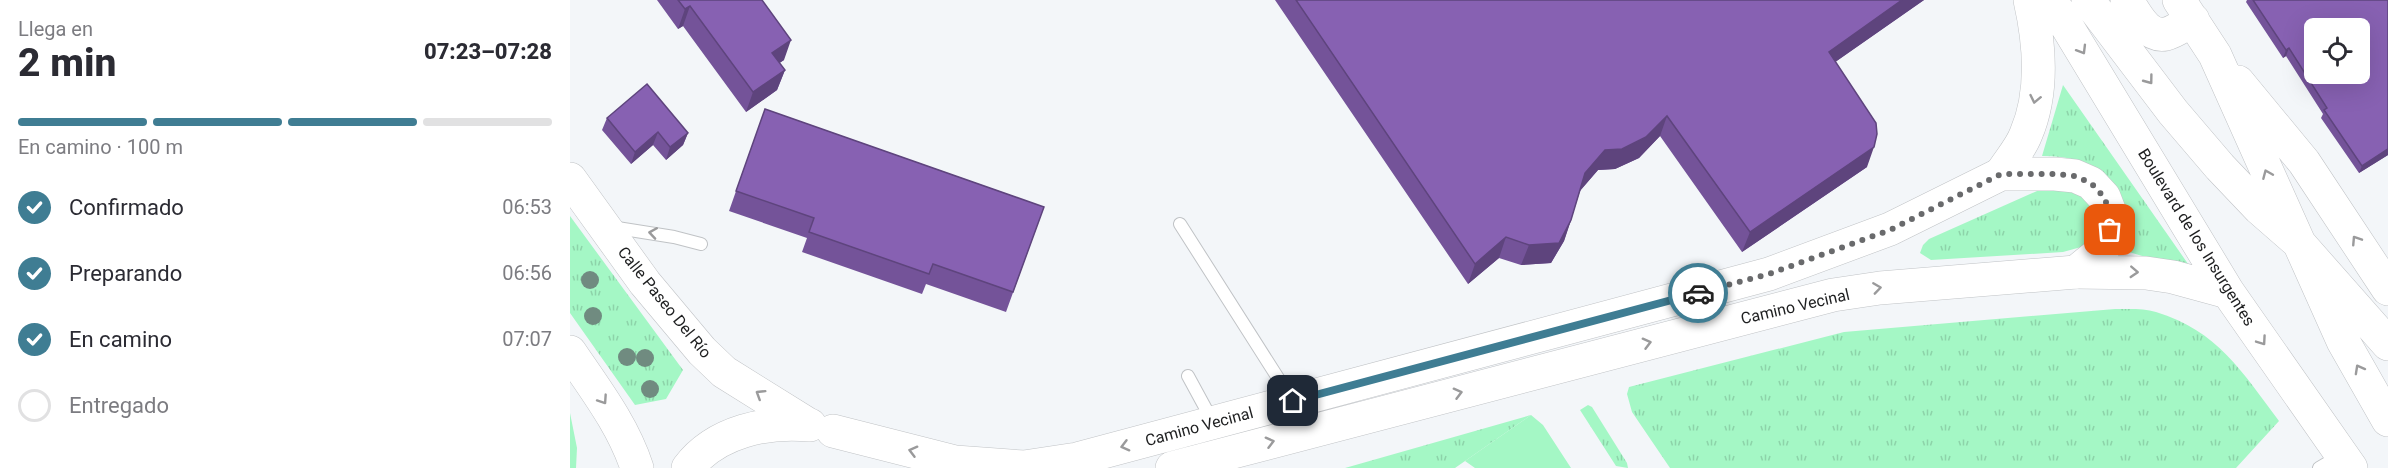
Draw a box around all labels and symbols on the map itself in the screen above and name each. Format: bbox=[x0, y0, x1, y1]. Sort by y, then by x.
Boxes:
one-way arrow bbox=[2074, 44, 2086, 54]
one-way arrow bbox=[2142, 73, 2153, 84]
one-way arrow bbox=[2029, 94, 2042, 104]
street label: Boulevard de los Insurgentes bbox=[2134, 145, 2259, 329]
one-way arrow bbox=[2263, 169, 2275, 180]
pin bbox=[2084, 204, 2135, 255]
one-way arrow bbox=[648, 228, 658, 240]
one-way arrow bbox=[2352, 236, 2363, 247]
street label: Calle Paseo Del Río bbox=[614, 243, 715, 362]
courier bbox=[1668, 263, 1728, 323]
one-way arrow bbox=[2130, 265, 2139, 278]
one-way arrow bbox=[1872, 283, 1882, 295]
street label: Camino Vecinal bbox=[1739, 285, 1851, 328]
one-way arrow bbox=[2255, 334, 2266, 345]
one-way arrow bbox=[1641, 338, 1652, 350]
one-way arrow bbox=[2355, 365, 2366, 375]
pin bbox=[1267, 375, 1318, 426]
one-way arrow bbox=[1452, 388, 1463, 400]
one-way arrow bbox=[756, 389, 766, 401]
one-way arrow bbox=[595, 394, 607, 404]
street label: Camino Vecinal bbox=[1143, 403, 1255, 450]
one-way arrow bbox=[1264, 437, 1274, 450]
one-way arrow bbox=[1121, 439, 1131, 452]
one-way arrow bbox=[909, 446, 919, 459]

